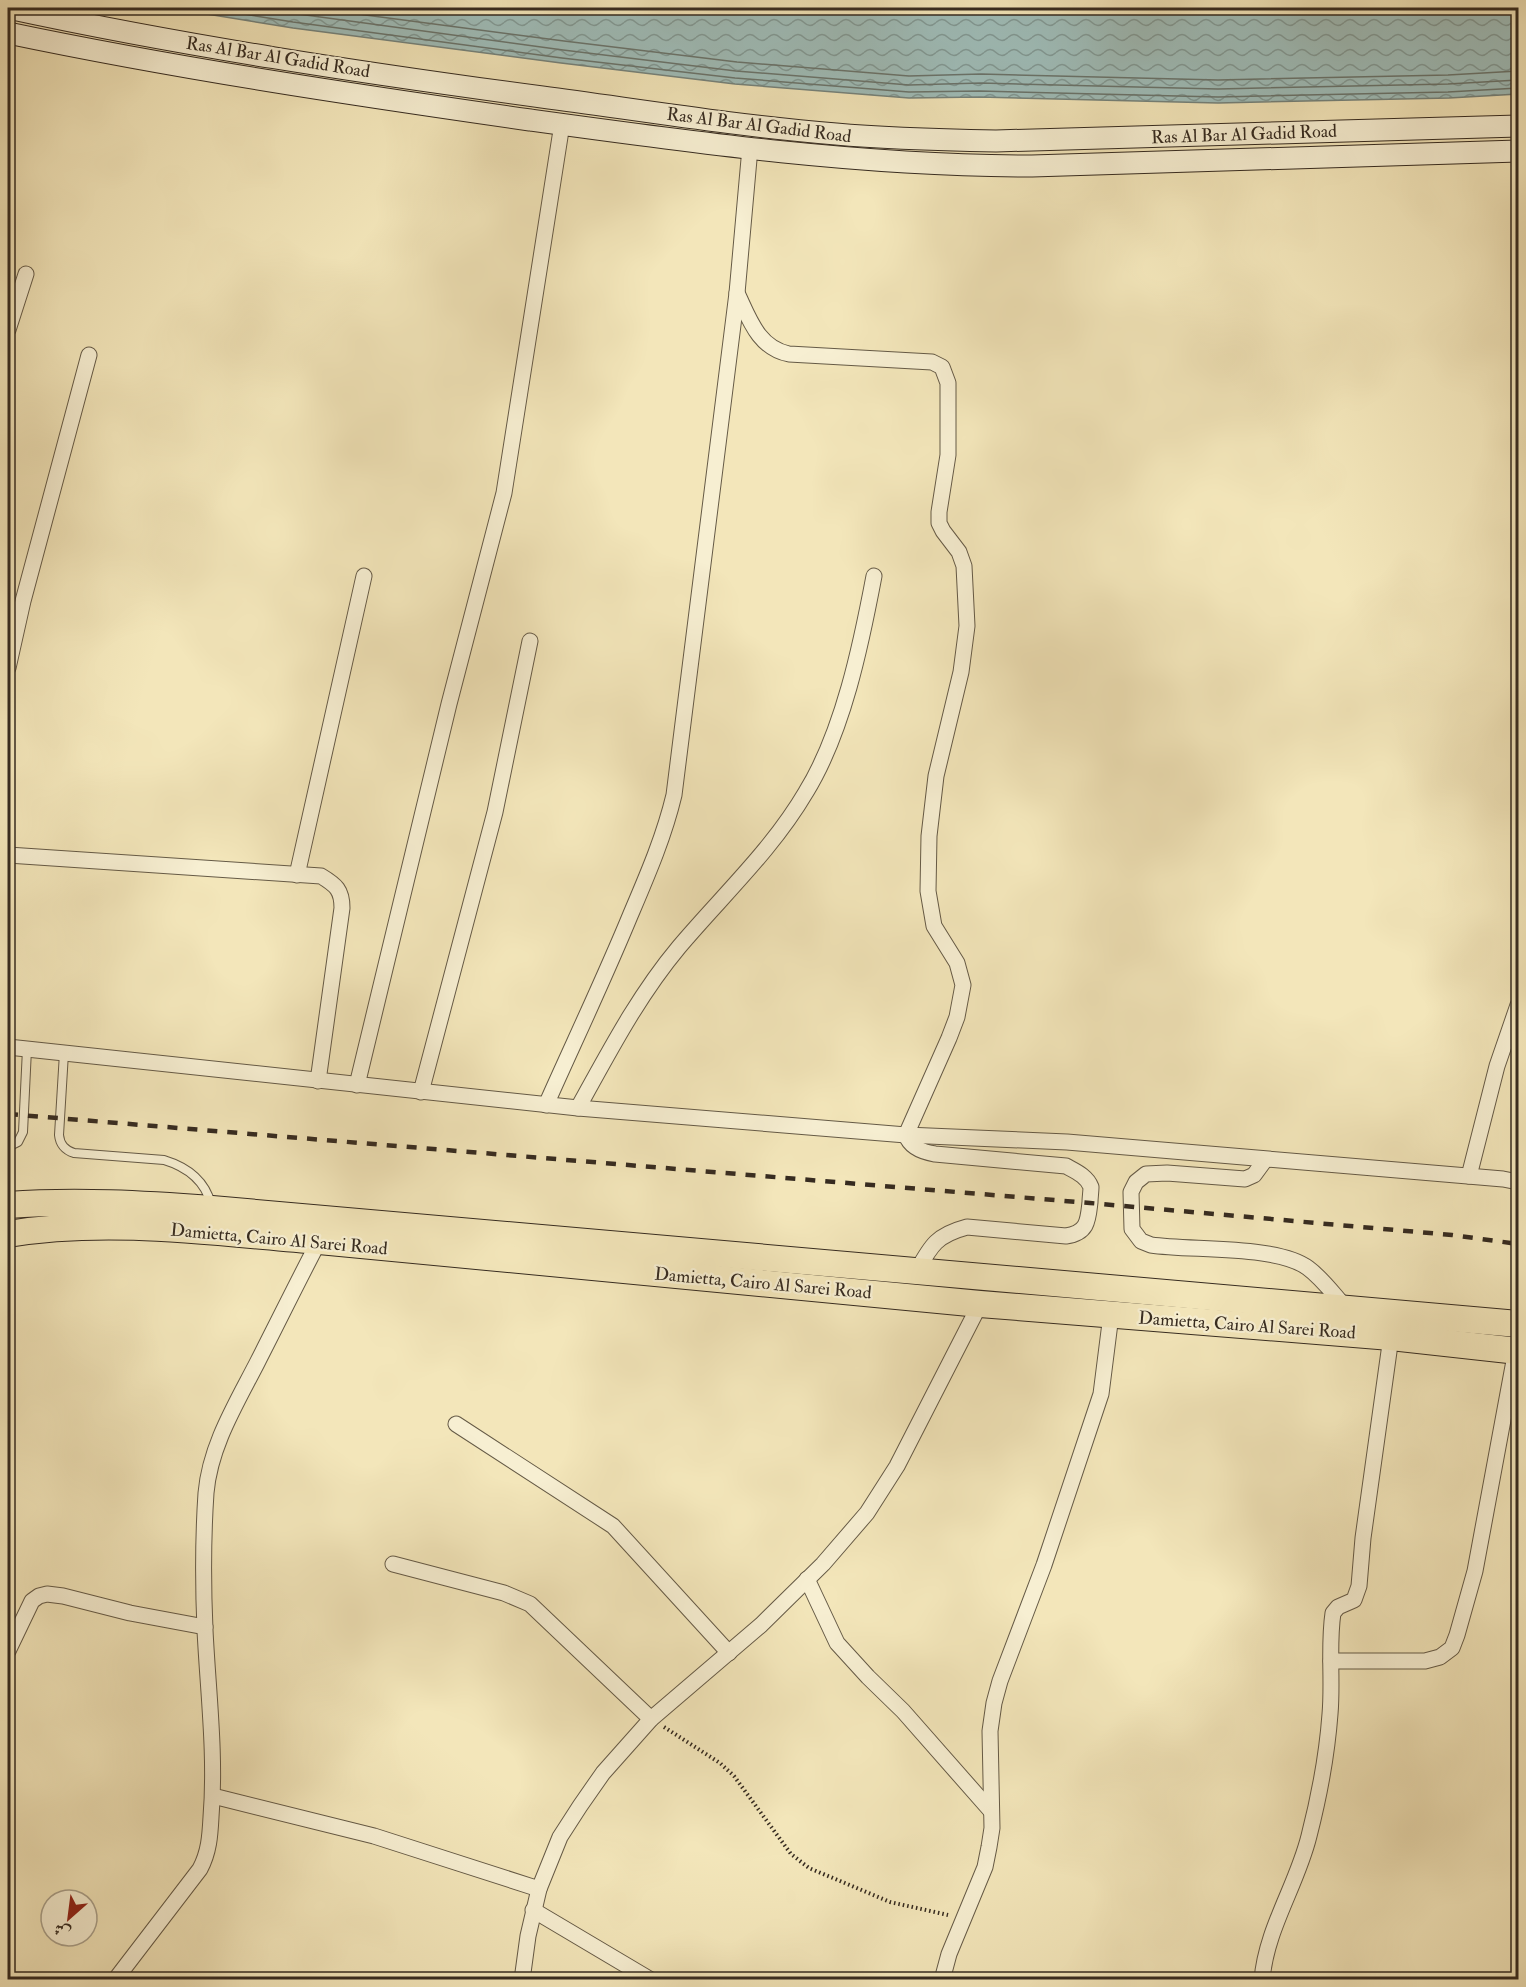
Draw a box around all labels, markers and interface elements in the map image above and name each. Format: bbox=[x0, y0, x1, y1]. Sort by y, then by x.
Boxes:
street label: Ras Al Bar Al Gadid Road bbox=[184, 32, 372, 83]
street label: Ras Al Bar Al Gadid Road bbox=[665, 103, 853, 148]
street label: Ras Al Bar Al Gadid Road bbox=[1151, 120, 1337, 149]
street label: Damietta, Cairo Al Sarei Road bbox=[169, 1219, 389, 1260]
street label: Damietta, Cairo Al Sarei Road bbox=[653, 1263, 873, 1304]
street label: Damietta, Cairo Al Sarei Road bbox=[1138, 1306, 1357, 1345]
north arrow bbox=[39, 1888, 99, 1948]
text: ش bbox=[51, 1918, 74, 1943]

